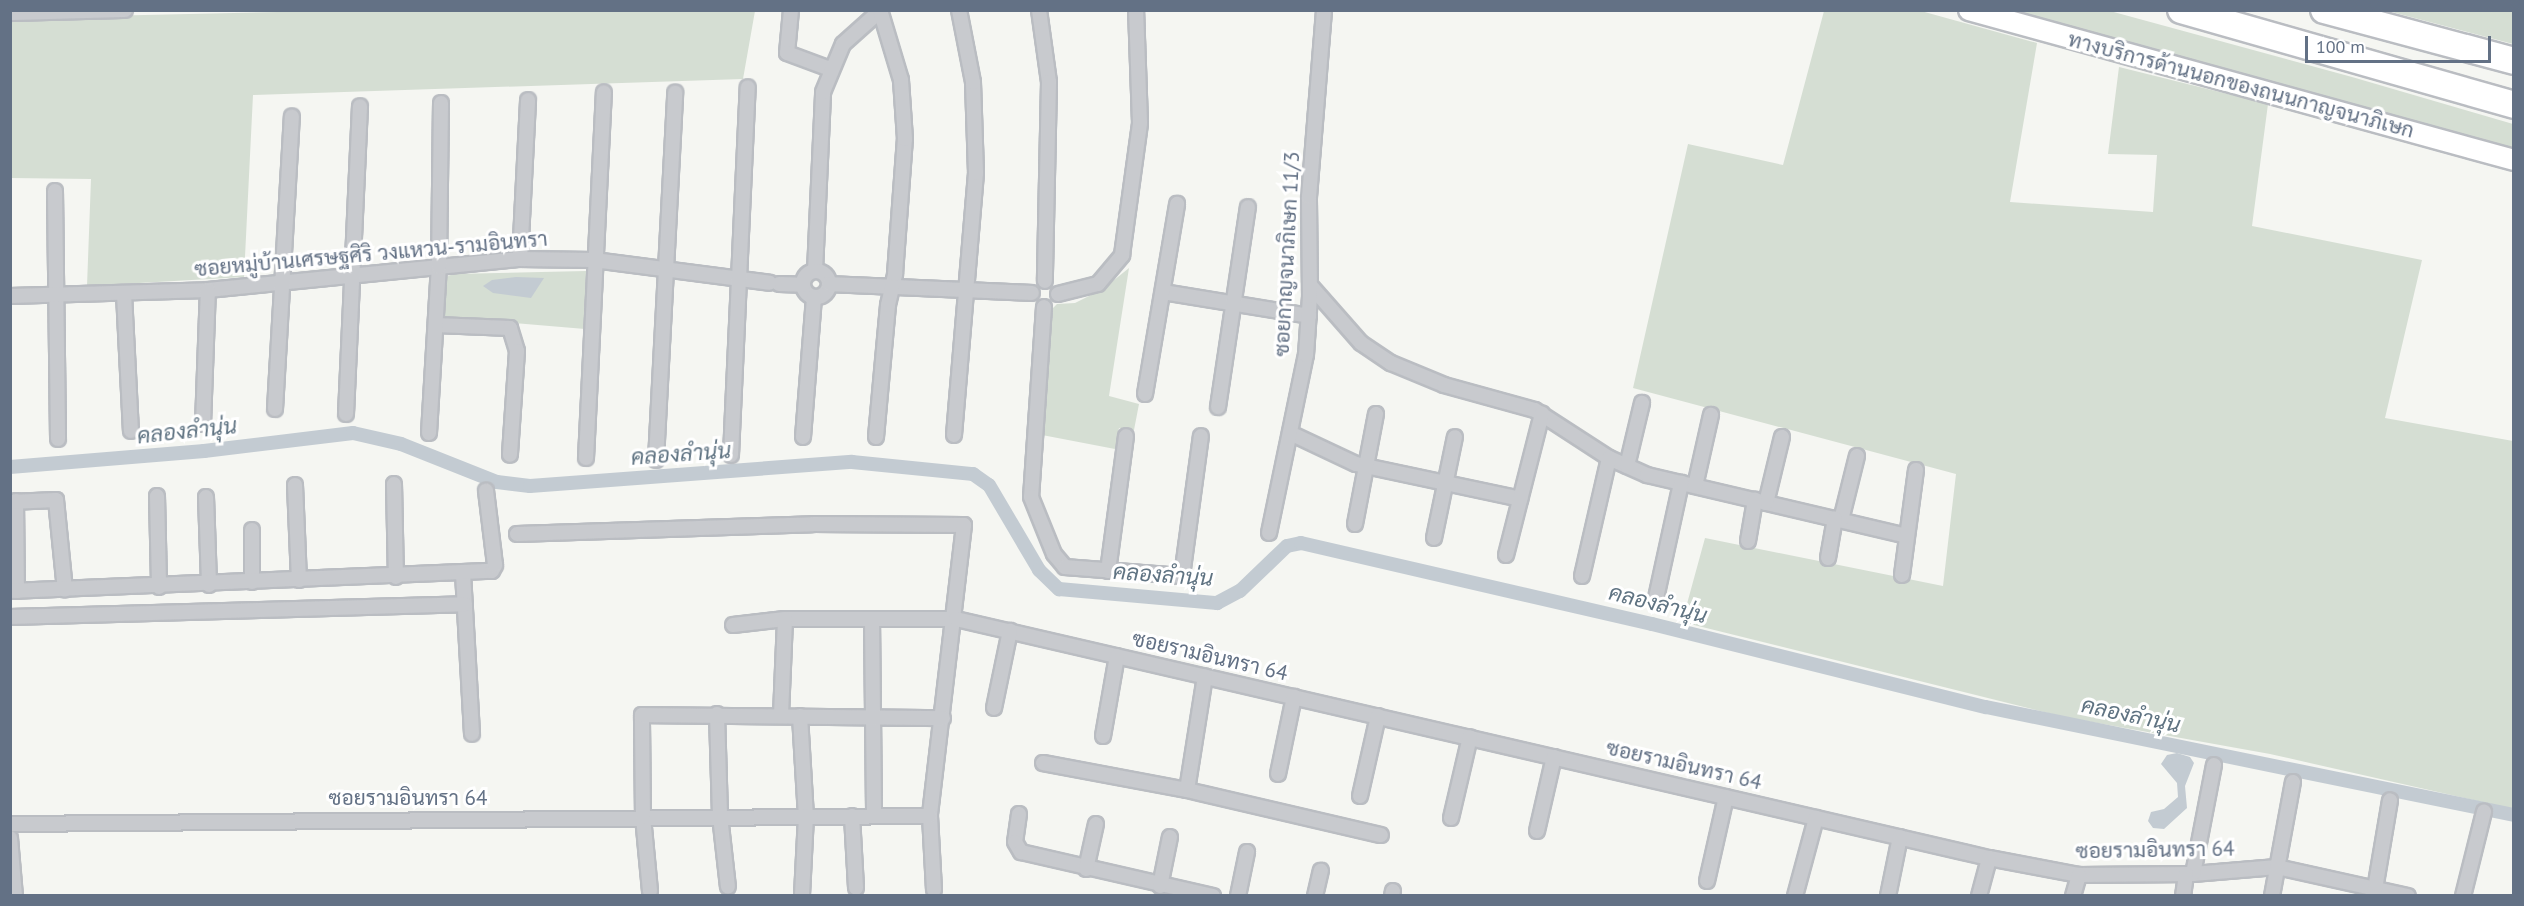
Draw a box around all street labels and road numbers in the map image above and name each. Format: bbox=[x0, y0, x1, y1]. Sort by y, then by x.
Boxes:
street label: ทางบริการด้านนอกของถนนกาญจนาภิเษก bbox=[2065, 27, 2417, 143]
street label: ซอยกาญจนาภิเษก 11/3 bbox=[1269, 151, 1305, 357]
street label: ซอยหมู่บ้านเศรษฐศิริ วงแหวน-รามอินทรา bbox=[193, 226, 549, 282]
street label: ซอยรามอินทรา 64 bbox=[1130, 626, 1290, 686]
street label: ซอยรามอินทรา 64 bbox=[1604, 735, 1764, 795]
street label: ซอยรามอินทรา 64 bbox=[329, 785, 487, 811]
street label: ซอยรามอินทรา 64 bbox=[2075, 836, 2235, 864]

